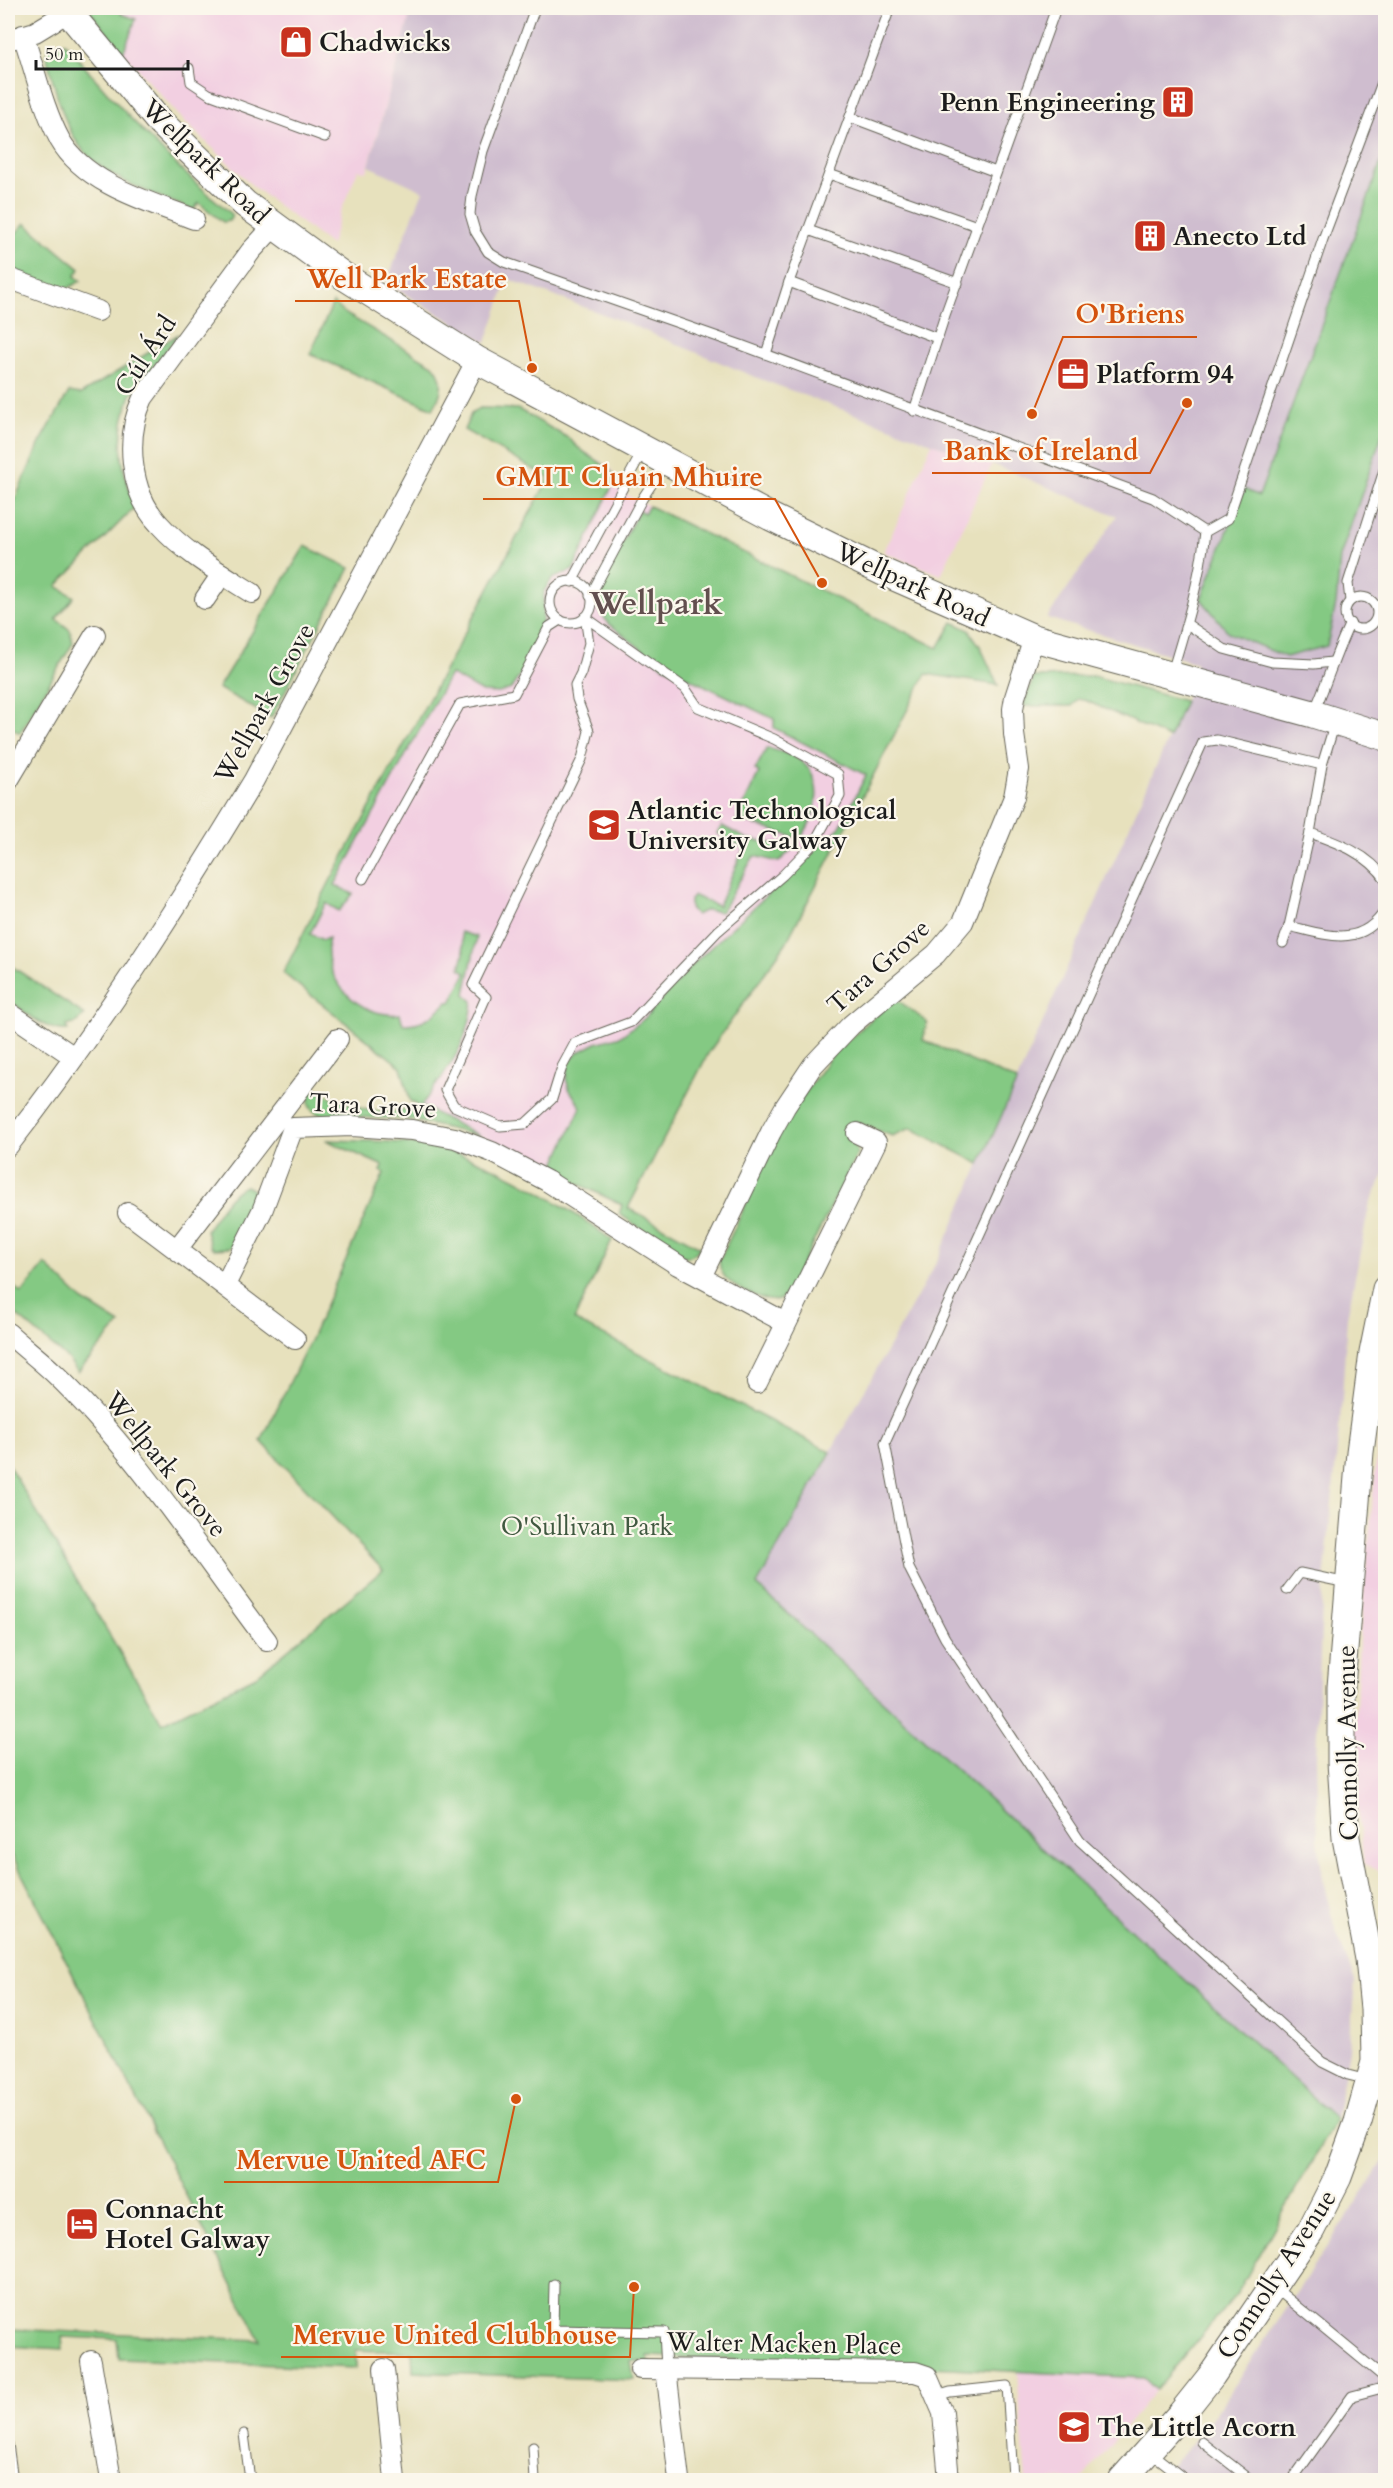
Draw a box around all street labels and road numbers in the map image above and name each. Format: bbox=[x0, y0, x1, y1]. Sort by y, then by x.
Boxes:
street label: Wellpark Road bbox=[133, 90, 278, 232]
street label: Cúl Árd bbox=[106, 308, 185, 402]
street label: Wellpark Road bbox=[829, 533, 996, 636]
street label: Wellpark Grove bbox=[205, 617, 323, 791]
street label: Tara Grove bbox=[819, 911, 937, 1022]
street label: Tara Grove bbox=[309, 1085, 437, 1126]
street label: Wellpark Grove bbox=[95, 1383, 235, 1545]
street label: Connolly Avenue bbox=[1328, 1645, 1367, 1841]
street label: Connolly Avenue bbox=[1208, 2183, 1344, 2366]
street label: Walter Macken Place bbox=[665, 2324, 902, 2363]

